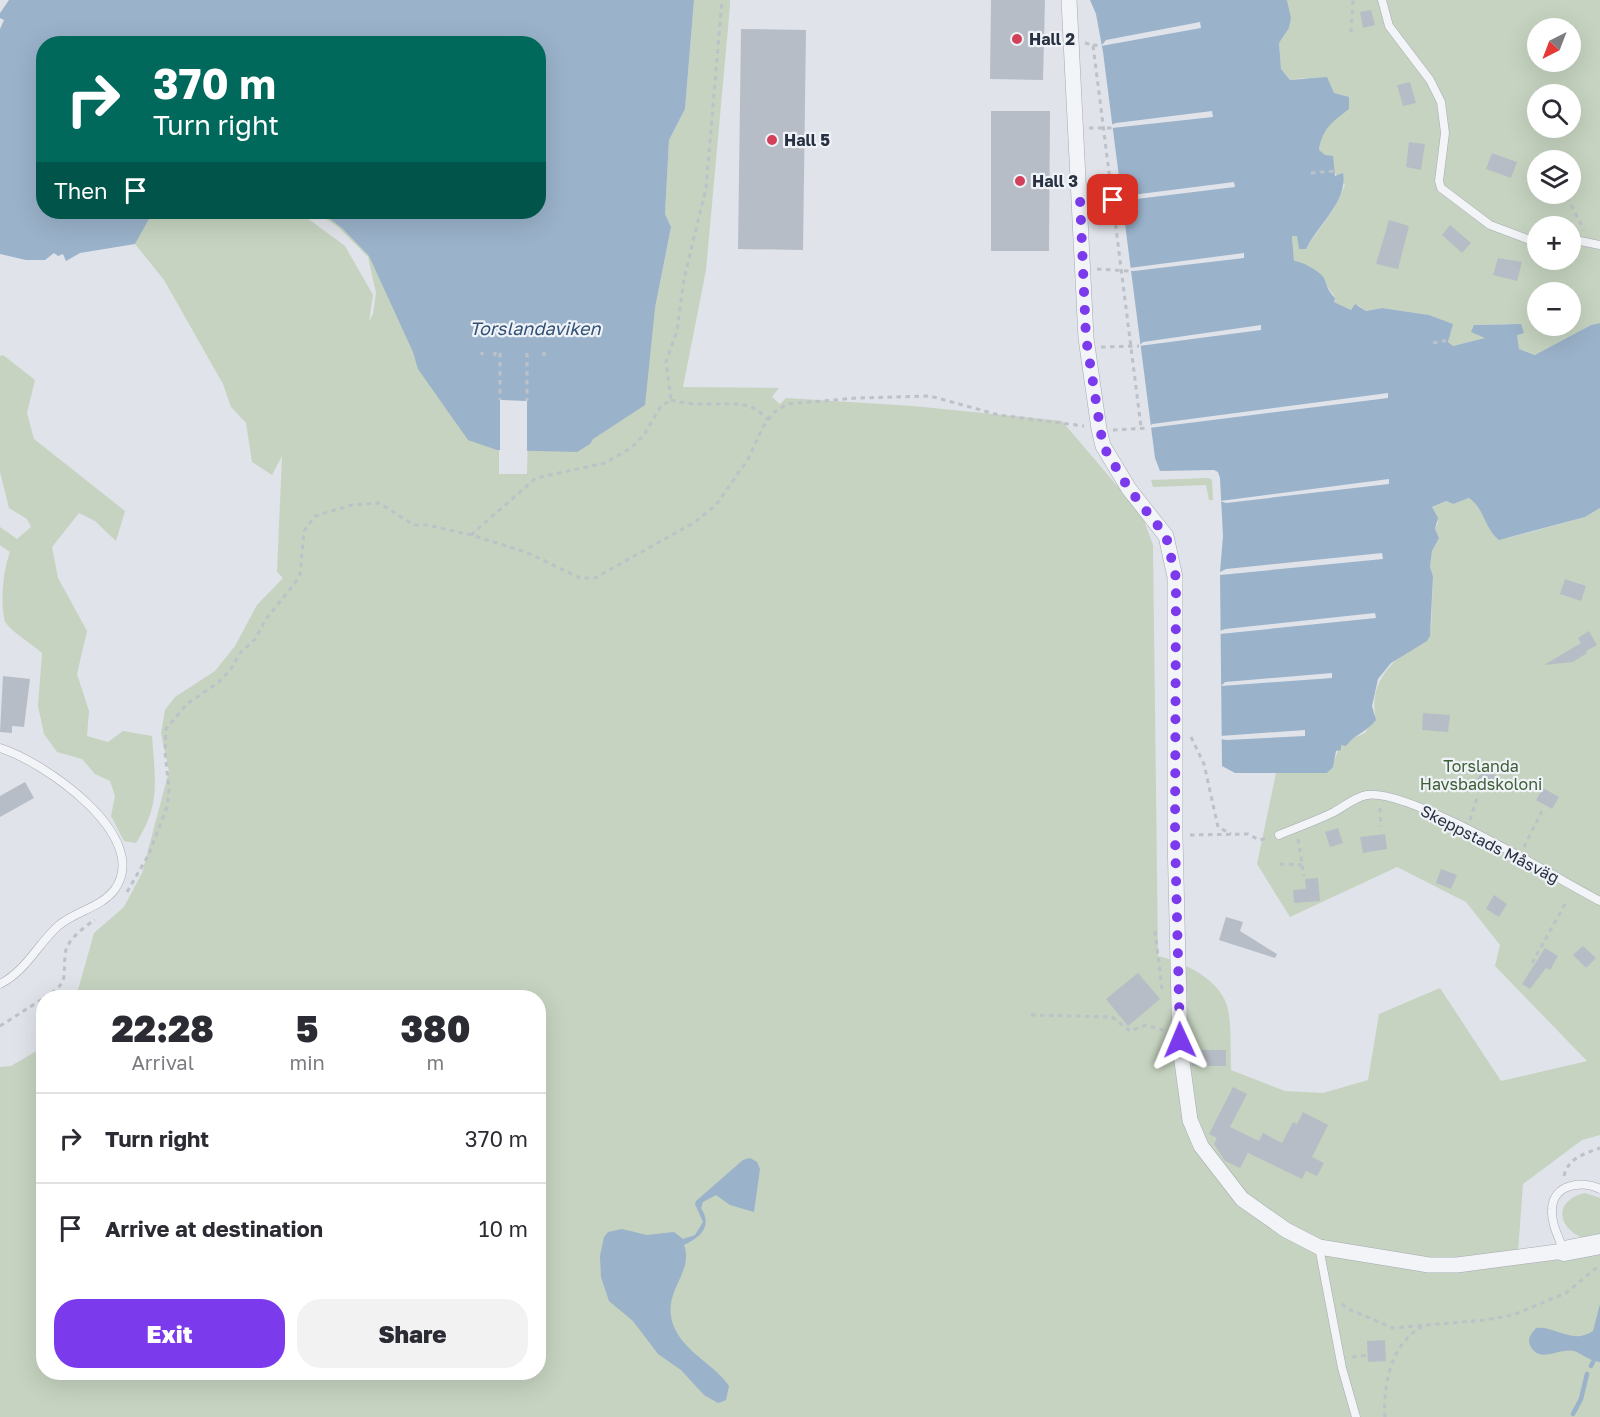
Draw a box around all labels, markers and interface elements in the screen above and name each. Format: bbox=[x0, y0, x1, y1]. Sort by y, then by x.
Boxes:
north arrow bbox=[1527, 18, 1581, 72]
map controls bbox=[1527, 18, 1581, 336]
place label: Hall 2 bbox=[1029, 29, 1075, 49]
marker: Hall 2 bbox=[1010, 32, 1024, 46]
text: 370 m bbox=[153, 58, 276, 108]
icon: right bbox=[54, 60, 132, 138]
button: search bbox=[1527, 84, 1581, 138]
text: Turn right bbox=[153, 109, 279, 141]
place label: Hall 5 bbox=[784, 130, 830, 150]
marker: Hall 5 bbox=[765, 133, 779, 147]
button: layers bbox=[1527, 150, 1581, 204]
place label: Hall 3 bbox=[1032, 171, 1078, 191]
icon: arrive bbox=[119, 174, 152, 207]
marker: Hall 3 bbox=[1013, 174, 1027, 188]
pin bbox=[1087, 174, 1138, 225]
text: Then bbox=[54, 177, 107, 204]
icon: arrive bbox=[1096, 183, 1129, 216]
button: + bbox=[1527, 216, 1581, 270]
button: − bbox=[1527, 282, 1581, 336]
water label: Torslandaviken bbox=[469, 317, 601, 339]
park label: Torslanda Havsbadskoloni bbox=[1420, 756, 1542, 794]
street label: Skeppstads Måsväg bbox=[1417, 800, 1563, 888]
text: 22:28 bbox=[112, 1007, 214, 1050]
text: 5 bbox=[296, 1007, 319, 1050]
text: 380 bbox=[400, 1007, 470, 1050]
position arrow bbox=[1148, 1008, 1212, 1072]
text: Arrival bbox=[131, 1050, 194, 1074]
text: min bbox=[289, 1050, 325, 1074]
text: m bbox=[427, 1050, 444, 1074]
icon: right bbox=[54, 1122, 87, 1155]
text: Turn right bbox=[105, 1125, 209, 1152]
text: 370 m bbox=[465, 1125, 528, 1152]
icon: arrive bbox=[54, 1212, 87, 1245]
text: Arrive at destination bbox=[105, 1215, 323, 1242]
text: 10 m bbox=[479, 1215, 528, 1242]
button: Exit bbox=[54, 1299, 285, 1368]
button: Share bbox=[297, 1299, 528, 1368]

